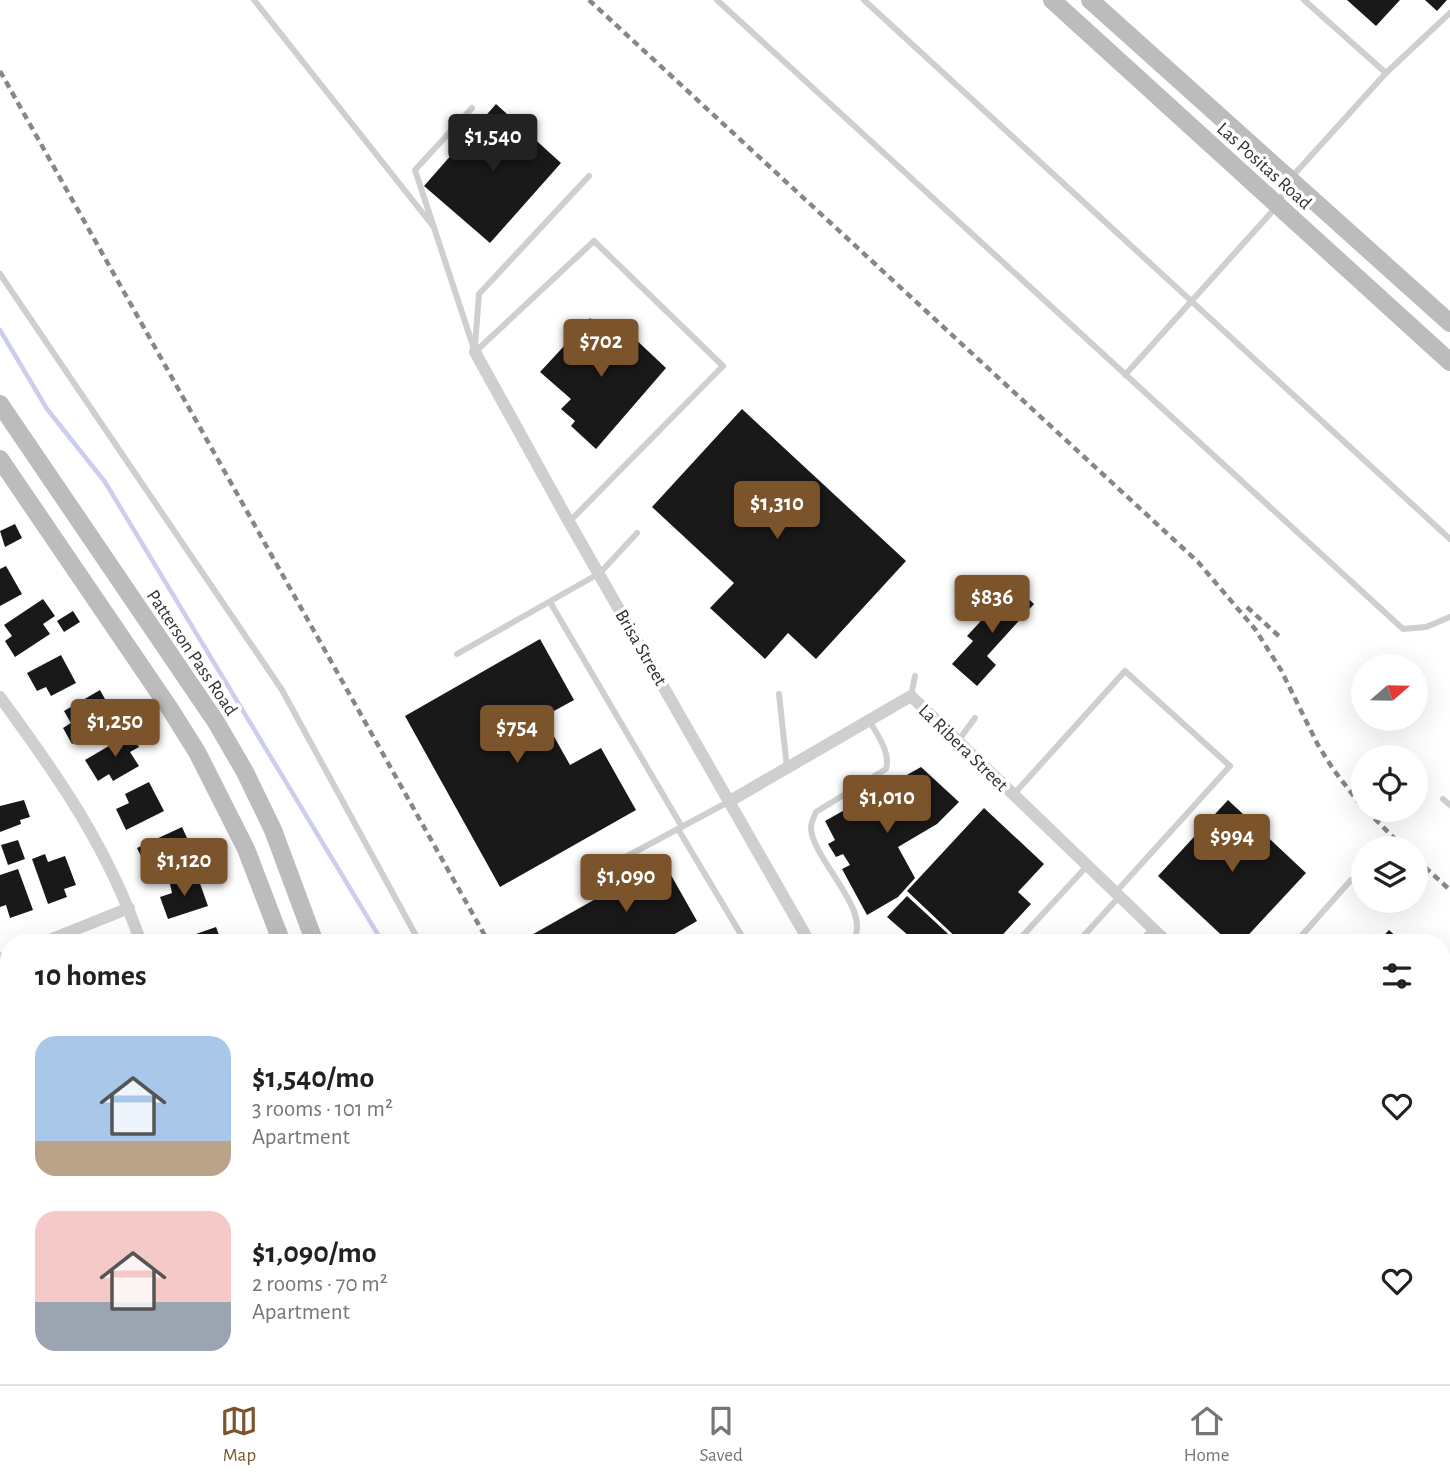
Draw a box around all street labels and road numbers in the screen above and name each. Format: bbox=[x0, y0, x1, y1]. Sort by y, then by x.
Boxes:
street label: Las Positas Road bbox=[1213, 119, 1315, 213]
street label: Patterson Pass Road bbox=[143, 587, 241, 719]
street label: Brisa Street bbox=[611, 606, 670, 689]
street label: La Ribera Street bbox=[915, 701, 1011, 795]

